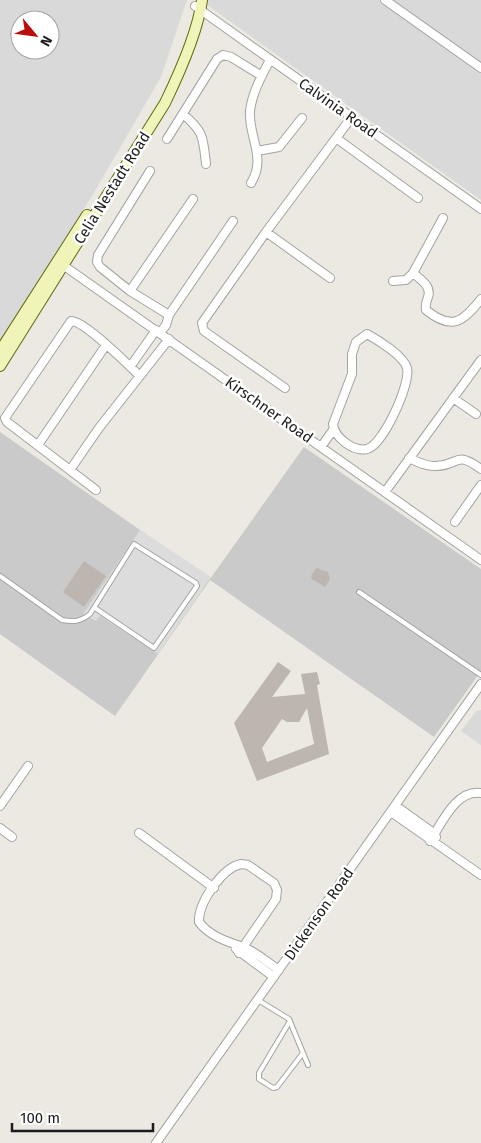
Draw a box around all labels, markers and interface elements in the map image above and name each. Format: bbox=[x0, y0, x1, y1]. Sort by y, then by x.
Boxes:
north arrow bbox=[10, 10, 60, 60]
text: N bbox=[36, 33, 56, 49]
street label: Calvinia Road bbox=[295, 74, 381, 142]
street label: Celia Nestadt Road bbox=[70, 129, 154, 247]
street label: Kirschner Road bbox=[222, 373, 316, 447]
street label: Dickenson Road bbox=[280, 864, 358, 964]
scale bar bbox=[12, 1100, 154, 1132]
text: 100 m bbox=[20, 1109, 60, 1127]

